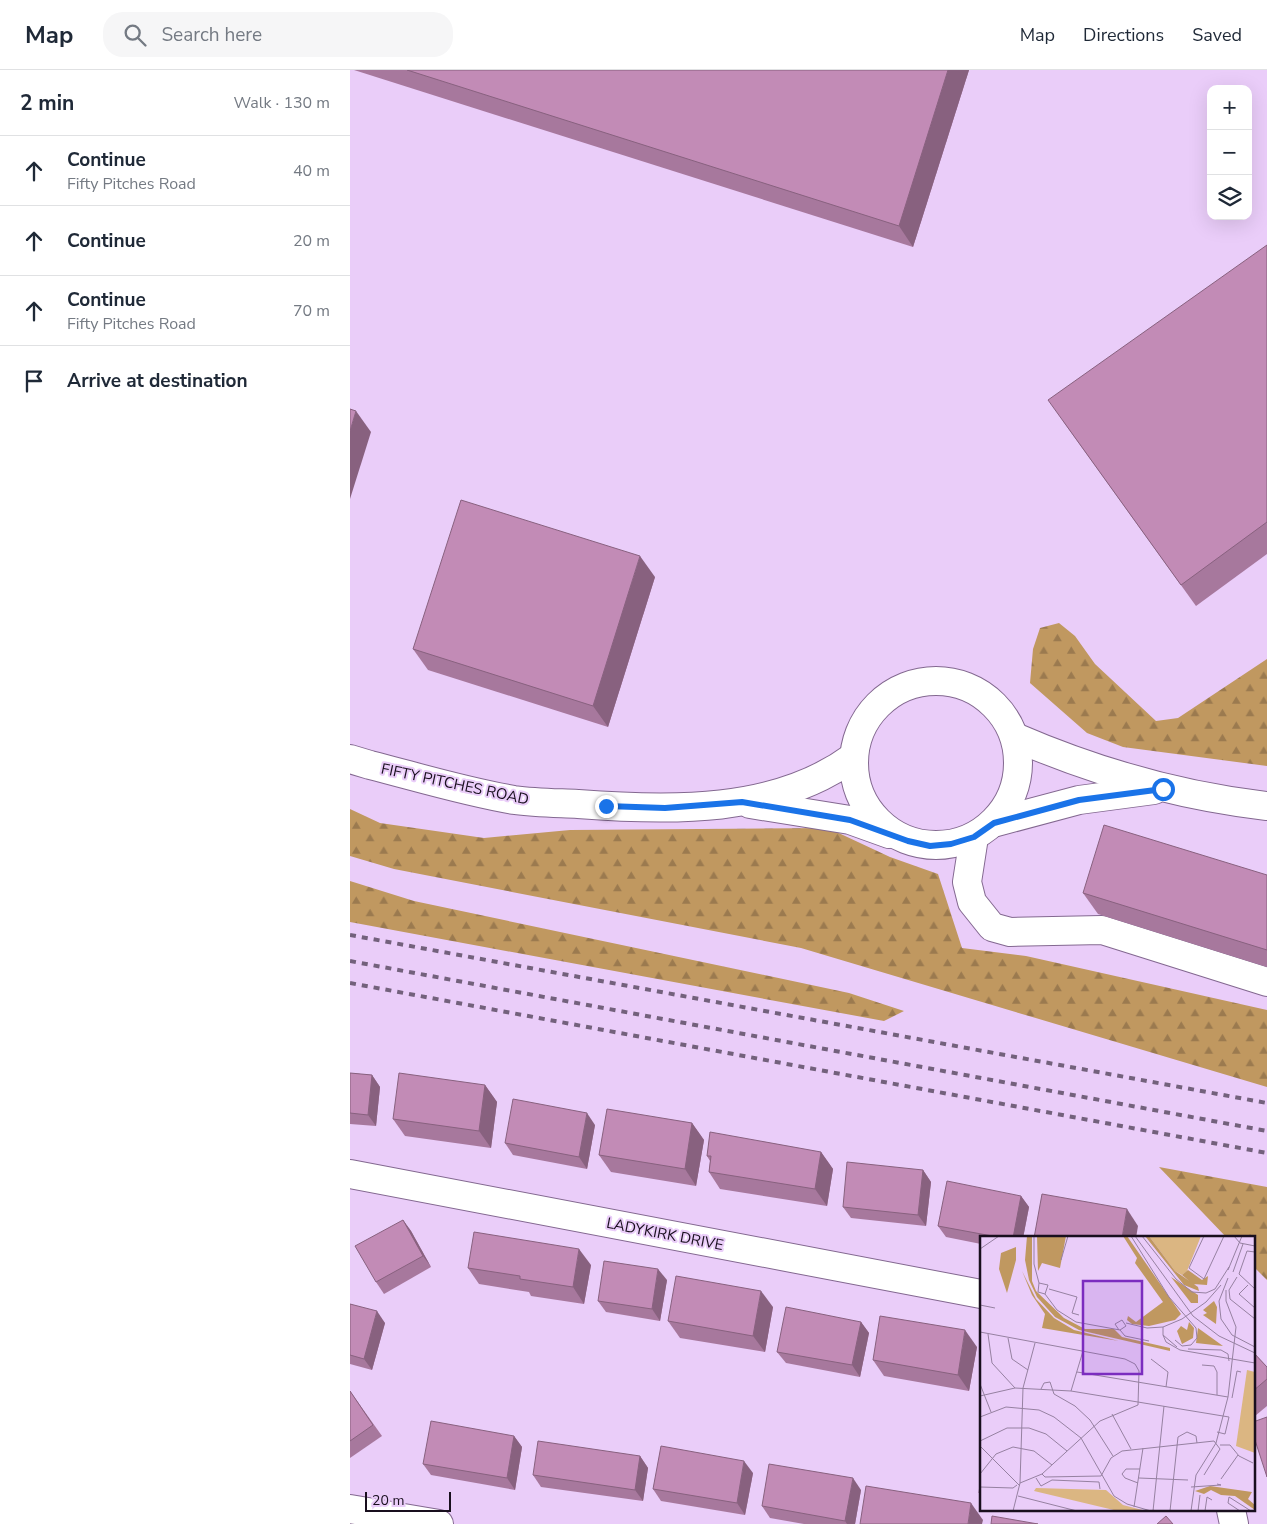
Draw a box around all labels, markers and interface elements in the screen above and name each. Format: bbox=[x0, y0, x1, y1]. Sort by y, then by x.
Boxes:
search box bbox=[103, 12, 453, 57]
text: Map bbox=[25, 19, 73, 51]
icon: search bbox=[121, 21, 149, 49]
text: Search here bbox=[161, 22, 262, 48]
text: Map bbox=[1020, 23, 1055, 47]
text: Directions bbox=[1083, 23, 1164, 47]
text: Saved bbox=[1192, 23, 1242, 47]
map controls bbox=[1207, 85, 1252, 220]
button: + bbox=[1207, 85, 1252, 130]
text: 2 min bbox=[20, 89, 74, 117]
text: Walk · 130 m bbox=[234, 92, 330, 114]
button: − bbox=[1207, 130, 1252, 175]
text: Continue bbox=[67, 147, 146, 173]
icon: ahead bbox=[20, 157, 48, 185]
text: 40 m bbox=[293, 160, 330, 182]
text: Fifty Pitches Road bbox=[67, 173, 196, 195]
button: layers bbox=[1207, 175, 1252, 220]
icon: ahead bbox=[20, 227, 48, 255]
text: Continue bbox=[67, 228, 146, 254]
text: 20 m bbox=[293, 230, 330, 252]
text: Continue bbox=[67, 287, 146, 313]
icon: ahead bbox=[20, 297, 48, 325]
text: 70 m bbox=[293, 300, 330, 322]
text: Fifty Pitches Road bbox=[67, 313, 196, 335]
icon: arrive bbox=[20, 367, 48, 395]
text: Arrive at destination bbox=[67, 368, 248, 394]
street label: FIFTY PITCHES ROAD bbox=[379, 759, 531, 809]
route start bbox=[1152, 778, 1175, 801]
route end bbox=[595, 795, 618, 818]
street label: LADYKIRK DRIVE bbox=[605, 1213, 725, 1255]
inset map bbox=[980, 1236, 1254, 1512]
scale bar bbox=[365, 1489, 451, 1512]
text: 20 m bbox=[372, 1491, 404, 1510]

